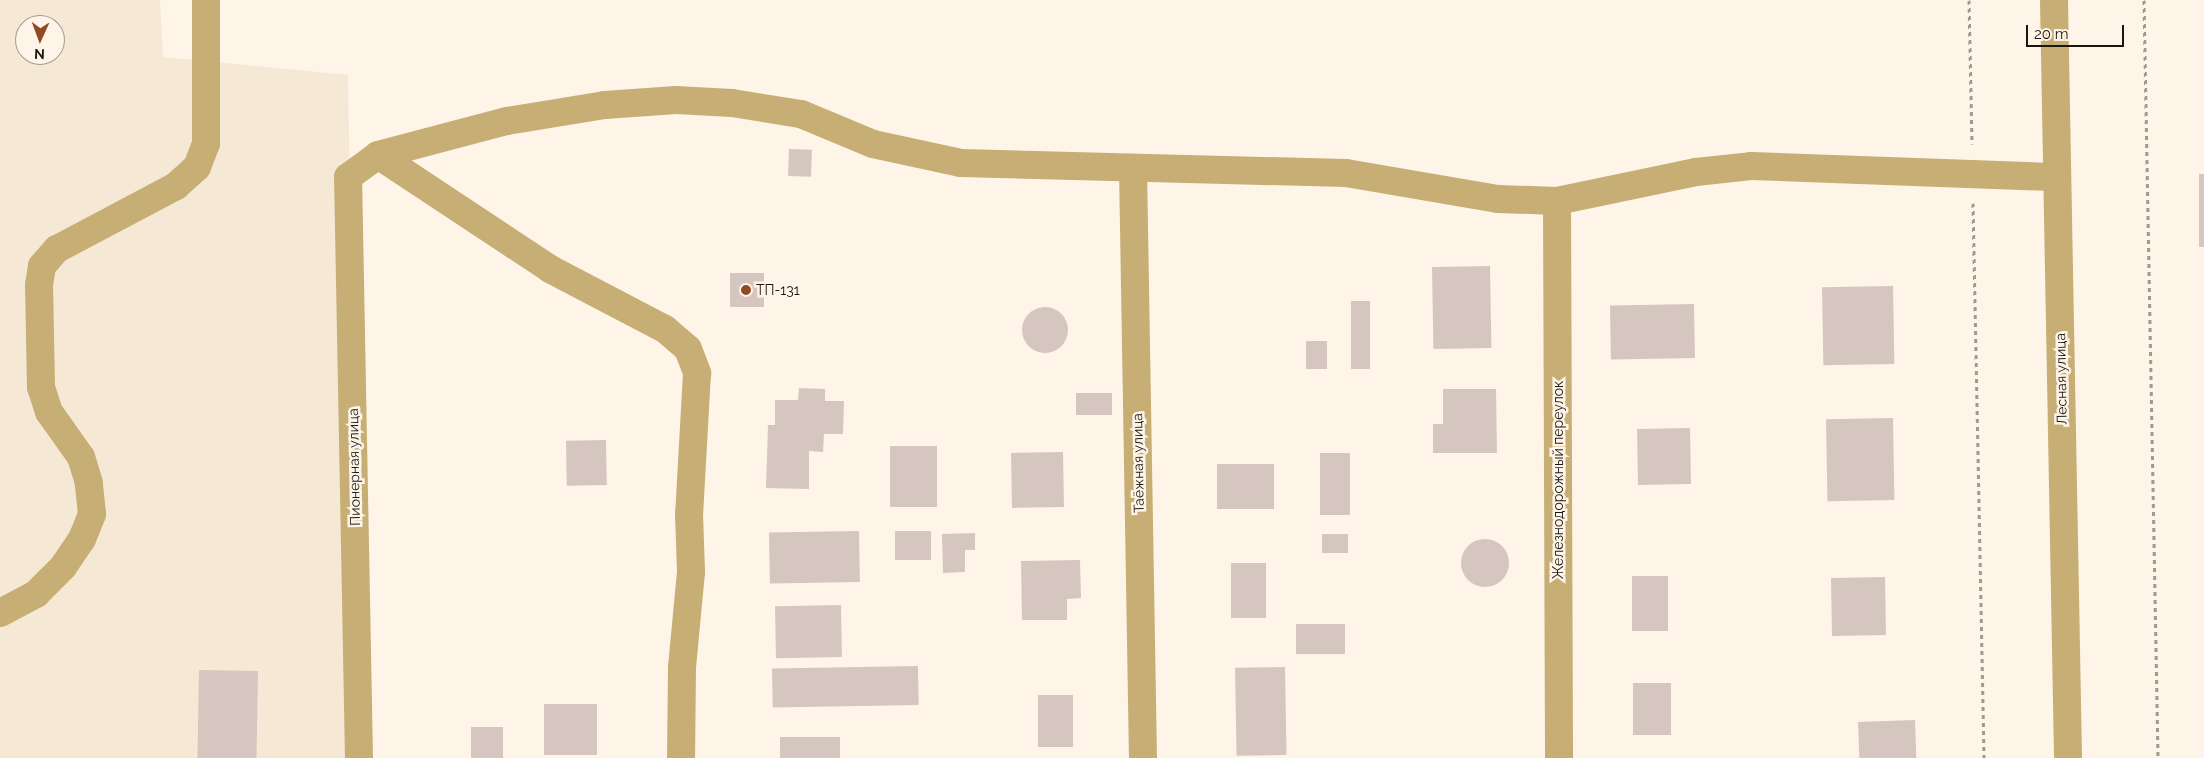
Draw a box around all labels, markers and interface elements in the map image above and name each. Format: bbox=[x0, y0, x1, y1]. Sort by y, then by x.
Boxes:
north arrow bbox=[15, 15, 65, 65]
scale bar bbox=[2029, 15, 2126, 47]
text: 20 m bbox=[2034, 25, 2069, 43]
text: N bbox=[34, 46, 45, 62]
place label: ТП-131 bbox=[756, 282, 800, 298]
marker: ТП-131 bbox=[740, 284, 752, 296]
street label: Лесная улица bbox=[2052, 333, 2070, 425]
street label: Железнодорожный переулок bbox=[1550, 381, 1566, 579]
street label: Пионерная улица bbox=[345, 408, 363, 526]
street label: Таёжная улица bbox=[1129, 413, 1147, 513]

